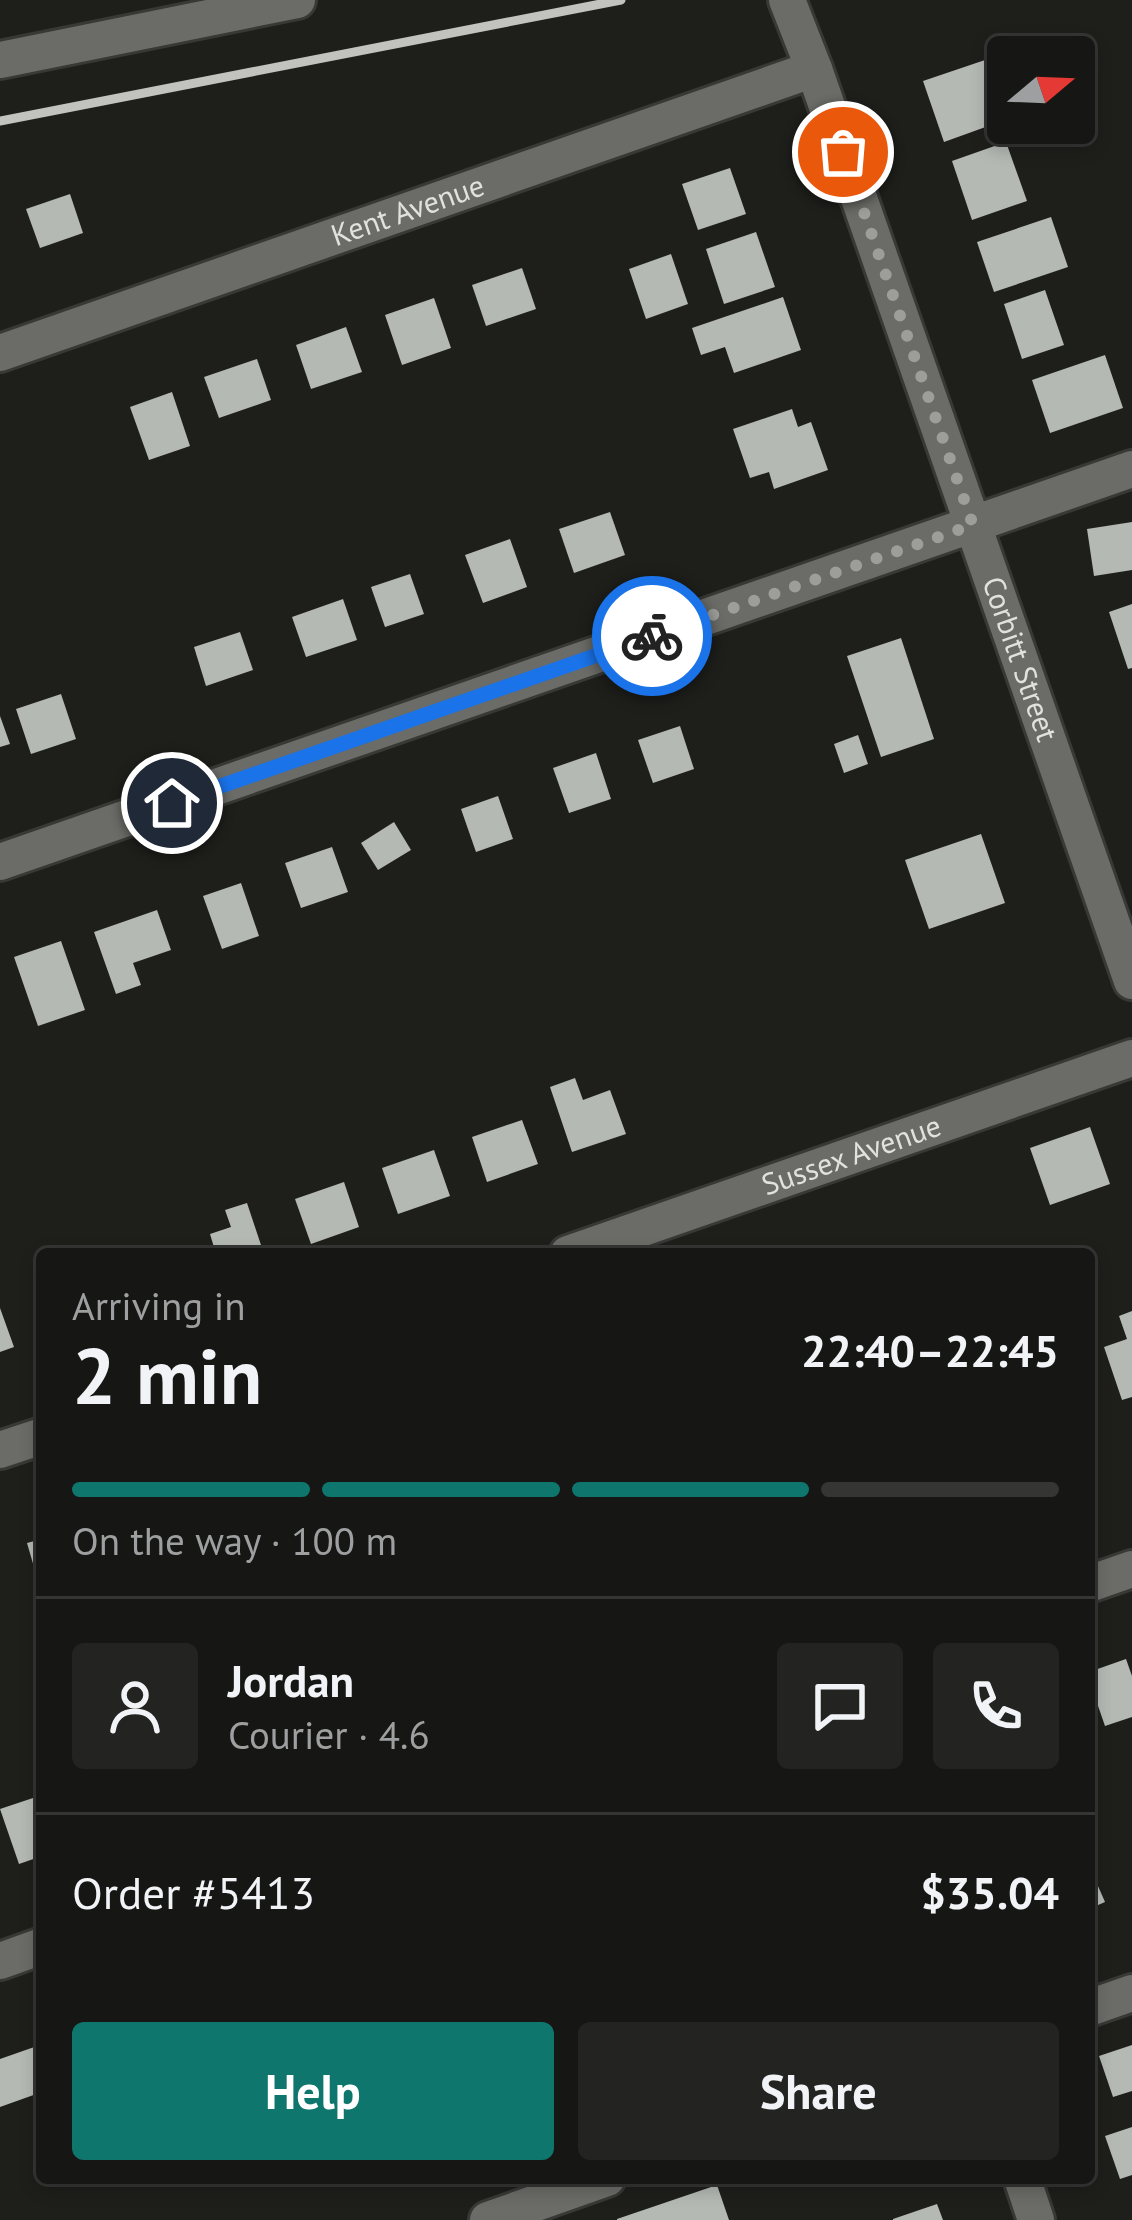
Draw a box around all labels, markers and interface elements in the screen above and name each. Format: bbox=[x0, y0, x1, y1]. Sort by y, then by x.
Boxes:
north arrow bbox=[987, 36, 1095, 144]
map controls bbox=[987, 36, 1095, 144]
pin bbox=[792, 101, 894, 203]
icon: bag bbox=[810, 119, 876, 185]
street label: Kent Avenue bbox=[326, 165, 489, 254]
street label: Corbitt Street bbox=[974, 571, 1068, 746]
courier bbox=[592, 576, 712, 696]
icon: bike bbox=[619, 603, 685, 669]
pin bbox=[121, 752, 223, 854]
icon: home bbox=[139, 770, 205, 836]
street label: Sussex Avenue bbox=[756, 1105, 946, 1203]
text: Arriving in bbox=[72, 1280, 246, 1331]
text: 22:40–22:45 bbox=[801, 1321, 1059, 1379]
text: 2 min bbox=[72, 1325, 262, 1426]
text: On the way · 100 m bbox=[72, 1515, 397, 1566]
button: person bbox=[72, 1643, 198, 1769]
button: chat bbox=[777, 1643, 903, 1769]
button: phone bbox=[933, 1643, 1059, 1769]
text: Jordan bbox=[228, 1651, 354, 1709]
text: Courier · 4.6 bbox=[228, 1709, 430, 1760]
text: Order #5413 bbox=[72, 1863, 315, 1921]
text: $35.04 bbox=[920, 1863, 1059, 1921]
button: Help bbox=[72, 2022, 554, 2160]
button: Share bbox=[578, 2022, 1059, 2160]

